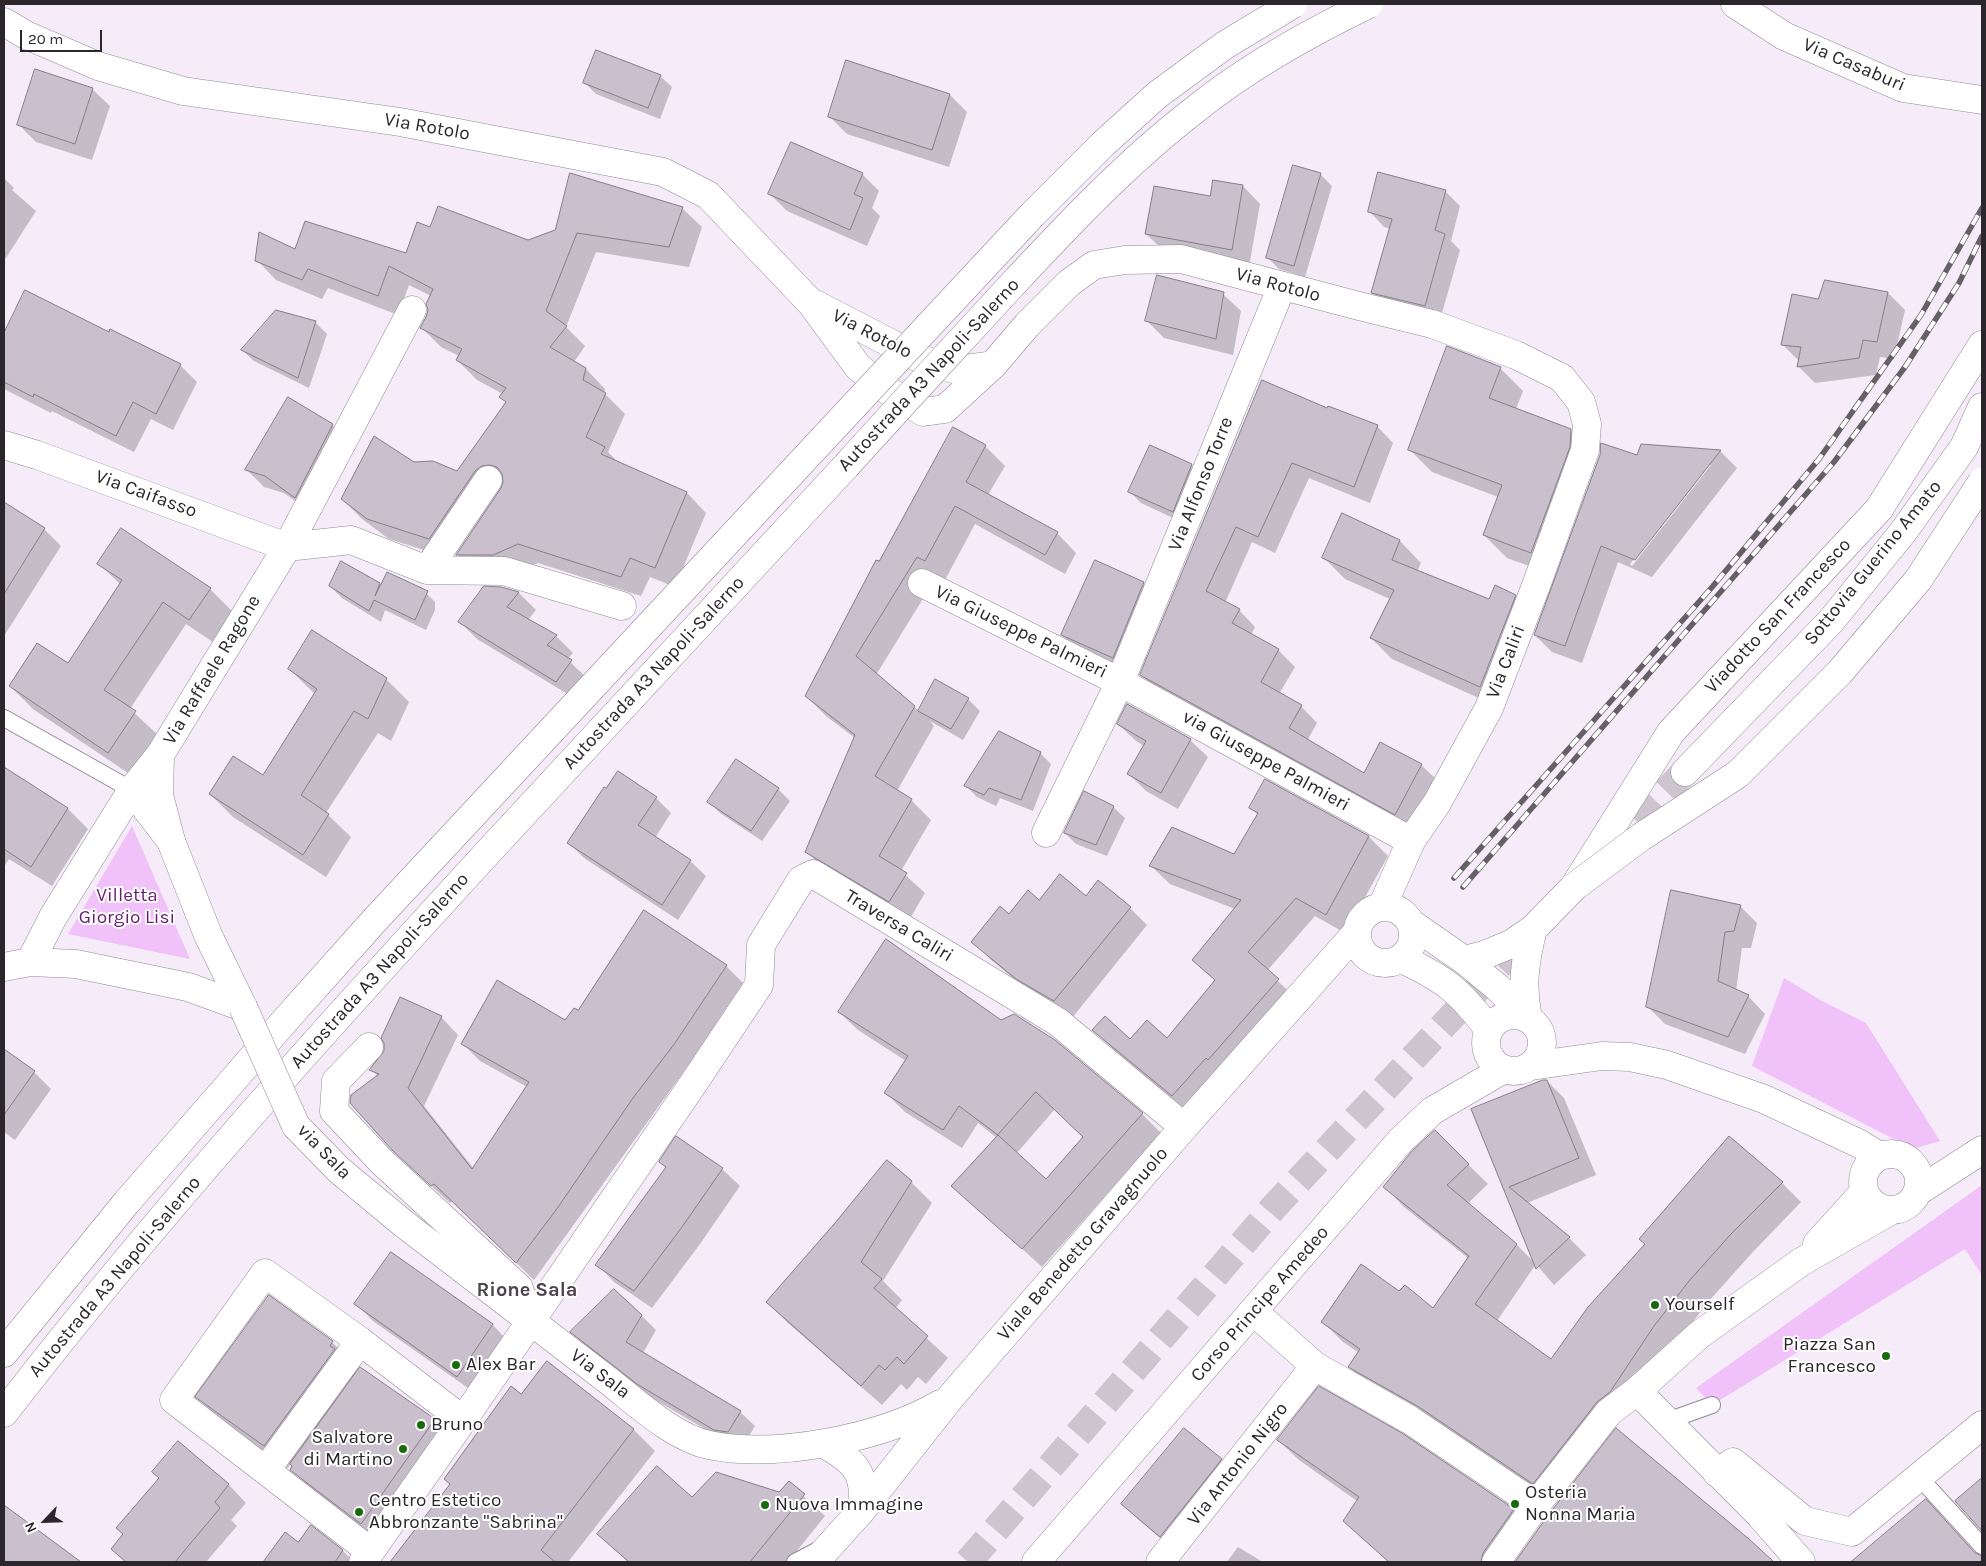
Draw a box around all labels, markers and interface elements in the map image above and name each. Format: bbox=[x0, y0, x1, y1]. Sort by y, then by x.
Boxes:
scale bar bbox=[22, 20, 105, 52]
text: 20 m bbox=[28, 30, 63, 48]
street label: Via Casaburi bbox=[1799, 33, 1909, 97]
street label: Via Rotolo bbox=[382, 108, 472, 146]
street label: Via Rotolo bbox=[1233, 263, 1323, 307]
street label: Autostrada A3 Napoli-Salerno bbox=[834, 274, 1024, 476]
street label: Via Rotolo bbox=[828, 304, 916, 364]
street label: Via Alfonso Torre bbox=[1164, 414, 1238, 554]
street label: Via Caifasso bbox=[92, 465, 200, 523]
street label: Sottovia Guerino Amato bbox=[1799, 476, 1947, 650]
street label: Viadotto San Francesco bbox=[1700, 534, 1856, 698]
street label: Autostrada A3 Napoli-Salerno bbox=[559, 572, 749, 774]
street label: Via Giuseppe Palmieri bbox=[931, 580, 1111, 684]
street label: Via Raffaele Ragone bbox=[158, 591, 266, 749]
street label: Via Caliri bbox=[1482, 622, 1530, 702]
street label: via Giuseppe Palmieri bbox=[1178, 705, 1354, 817]
street label: Autostrada A3 Napoli-Salerno bbox=[286, 868, 474, 1074]
park label: Villetta Giorgio Lisi bbox=[79, 885, 175, 929]
street label: Traversa Caliri bbox=[841, 885, 957, 967]
street label: via Sala bbox=[292, 1120, 356, 1184]
street label: Viale Benedetto Gravagnuolo bbox=[993, 1143, 1173, 1345]
street label: Autostrada A3 Napoli-Salerno bbox=[24, 1172, 206, 1382]
street label: Corso Principe Amedeo bbox=[1186, 1221, 1334, 1387]
district label: Rione Sala bbox=[476, 1278, 578, 1302]
place label: Yourself bbox=[1665, 1294, 1735, 1316]
marker: Yourself bbox=[1649, 1299, 1661, 1311]
place label: Piazza San Francesco bbox=[1783, 1334, 1876, 1378]
street label: Via Sala bbox=[566, 1344, 634, 1404]
marker: Piazza San Francesco bbox=[1880, 1350, 1892, 1362]
place label: Alex Bar bbox=[466, 1354, 535, 1376]
marker: Alex Bar bbox=[450, 1359, 462, 1371]
street label: Via Antonio Nigro bbox=[1183, 1398, 1293, 1530]
place label: Bruno bbox=[431, 1414, 483, 1436]
marker: Bruno bbox=[415, 1419, 427, 1431]
place label: Salvatore di Martino bbox=[303, 1427, 393, 1471]
marker: Salvatore di Martino bbox=[397, 1443, 409, 1455]
place label: Osteria Nonna Maria bbox=[1525, 1482, 1636, 1526]
place label: Centro Estetico Abbronzante "Sabrina" bbox=[369, 1490, 563, 1534]
place label: Nuova Immagine bbox=[775, 1494, 923, 1516]
north arrow bbox=[20, 1496, 70, 1546]
marker: Osteria Nonna Maria bbox=[1509, 1498, 1521, 1510]
marker: Nuova Immagine bbox=[759, 1499, 771, 1511]
marker: Centro Estetico Abbronzante "Sabrina" bbox=[353, 1506, 365, 1518]
text: N bbox=[21, 1519, 41, 1535]

